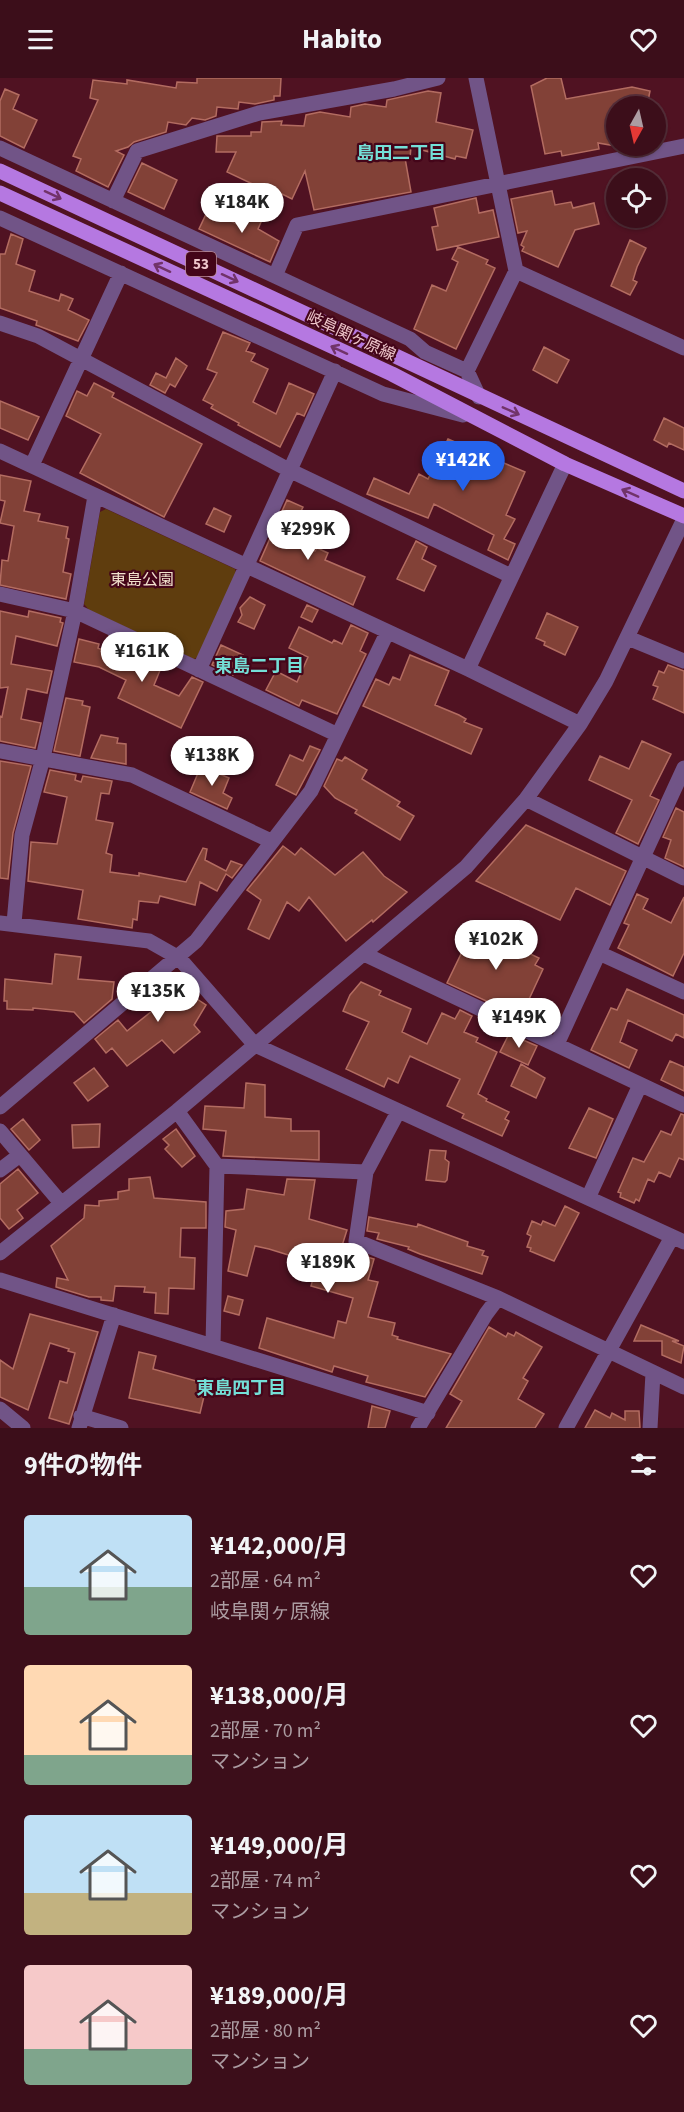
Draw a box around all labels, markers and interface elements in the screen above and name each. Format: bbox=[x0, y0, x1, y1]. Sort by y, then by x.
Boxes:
text: Habito bbox=[302, 20, 382, 59]
icon: menu bbox=[24, 23, 57, 56]
icon: heart bbox=[627, 23, 660, 56]
north arrow bbox=[606, 96, 666, 156]
map controls bbox=[606, 96, 666, 228]
district label: 島田二丁目 bbox=[356, 141, 446, 166]
button: locate bbox=[606, 168, 666, 228]
pin: ¥184K bbox=[200, 183, 284, 234]
text: ¥184K bbox=[215, 188, 269, 216]
one-way arrow bbox=[44, 189, 62, 201]
road number: 53 bbox=[186, 252, 216, 276]
one-way arrow bbox=[153, 261, 171, 273]
one-way arrow bbox=[220, 272, 238, 284]
street label: 岐阜関ヶ原線 bbox=[303, 306, 399, 366]
one-way arrow bbox=[330, 343, 348, 355]
one-way arrow bbox=[501, 406, 519, 417]
pin: ¥142K bbox=[421, 441, 505, 492]
text: ¥142K bbox=[436, 446, 490, 474]
one-way arrow bbox=[622, 486, 640, 498]
pin: ¥299K bbox=[266, 510, 350, 561]
text: ¥299K bbox=[281, 515, 335, 543]
park label: 東島公園 bbox=[110, 569, 174, 591]
pin: ¥161K bbox=[100, 632, 184, 683]
text: ¥161K bbox=[115, 637, 169, 665]
district label: 東島二丁目 bbox=[214, 654, 304, 679]
pin: ¥138K bbox=[170, 736, 254, 787]
text: ¥138K bbox=[185, 741, 239, 769]
pin: ¥102K bbox=[454, 920, 538, 971]
text: ¥102K bbox=[469, 925, 523, 953]
pin: ¥135K bbox=[116, 972, 200, 1023]
text: ¥135K bbox=[131, 977, 185, 1005]
pin: ¥149K bbox=[477, 998, 561, 1049]
text: ¥149K bbox=[492, 1003, 546, 1031]
pin: ¥189K bbox=[286, 1243, 370, 1294]
text: ¥189K bbox=[301, 1248, 355, 1276]
district label: 東島四丁目 bbox=[196, 1376, 286, 1401]
text: 9件の物件 bbox=[24, 1447, 142, 1484]
icon: filters bbox=[627, 1448, 660, 1481]
text: ¥142,000/月 bbox=[210, 1527, 349, 1564]
icon: home bbox=[72, 1539, 144, 1611]
icon: heart bbox=[627, 1559, 660, 1592]
text: 2部屋 · 64 m² bbox=[210, 1567, 321, 1595]
text: 岐阜関ヶ原線 bbox=[210, 1598, 330, 1626]
text: ¥138,000/月 bbox=[210, 1677, 349, 1714]
icon: home bbox=[72, 1689, 144, 1761]
icon: heart bbox=[627, 1709, 660, 1742]
text: 2部屋 · 70 m² bbox=[210, 1717, 321, 1745]
text: マンション bbox=[210, 1748, 310, 1776]
text: ¥149,000/月 bbox=[210, 1827, 349, 1864]
icon: home bbox=[72, 1839, 144, 1911]
icon: heart bbox=[627, 1859, 660, 1892]
text: 2部屋 · 74 m² bbox=[210, 1867, 321, 1895]
text: マンション bbox=[210, 1898, 310, 1926]
text: ¥189,000/月 bbox=[210, 1977, 349, 2014]
icon: home bbox=[72, 1989, 144, 2061]
icon: heart bbox=[627, 2009, 660, 2042]
text: 2部屋 · 80 m² bbox=[210, 2017, 321, 2045]
text: マンション bbox=[210, 2048, 310, 2076]

